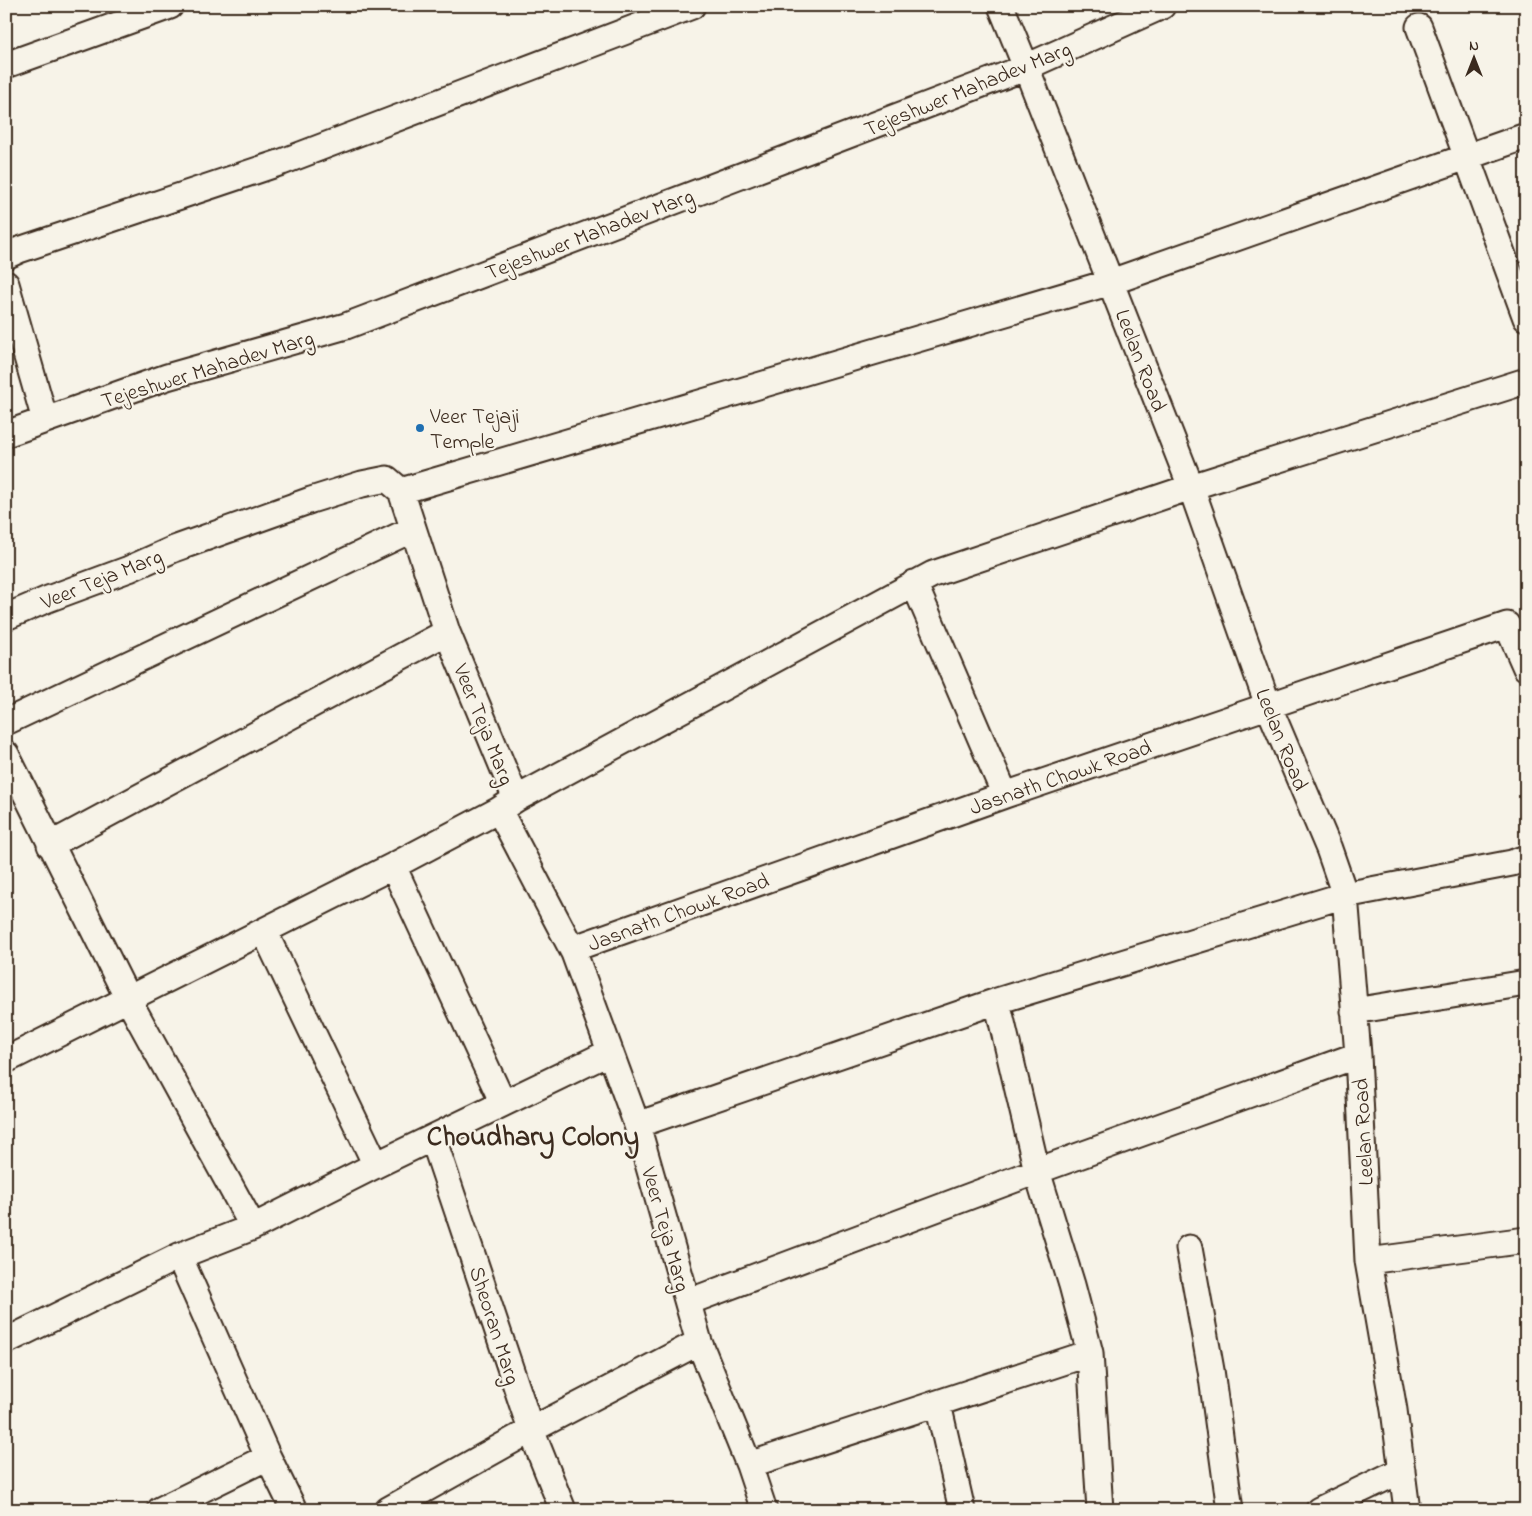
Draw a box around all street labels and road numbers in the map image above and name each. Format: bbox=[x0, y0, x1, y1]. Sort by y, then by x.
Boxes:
street label: Tejeshwer Mahadev Marg bbox=[860, 35, 1077, 148]
street label: Tejeshwer Mahadev Marg bbox=[481, 181, 699, 291]
street label: Leelan Road bbox=[1105, 305, 1173, 417]
street label: Tejeshwer Mahadev Marg bbox=[98, 323, 318, 419]
street label: Veer Teja Marg bbox=[36, 542, 168, 621]
street label: Veer Teja Marg bbox=[442, 659, 521, 791]
street label: Leelan Road bbox=[1245, 684, 1315, 796]
street label: Jasnath Chowk Road bbox=[966, 733, 1156, 825]
street label: Jasnath Chowk Road bbox=[584, 866, 774, 961]
street label: Leelan Road bbox=[1346, 1077, 1384, 1186]
street label: Veer Teja Marg bbox=[630, 1163, 697, 1296]
street label: Sheoran Marg bbox=[458, 1263, 527, 1390]

